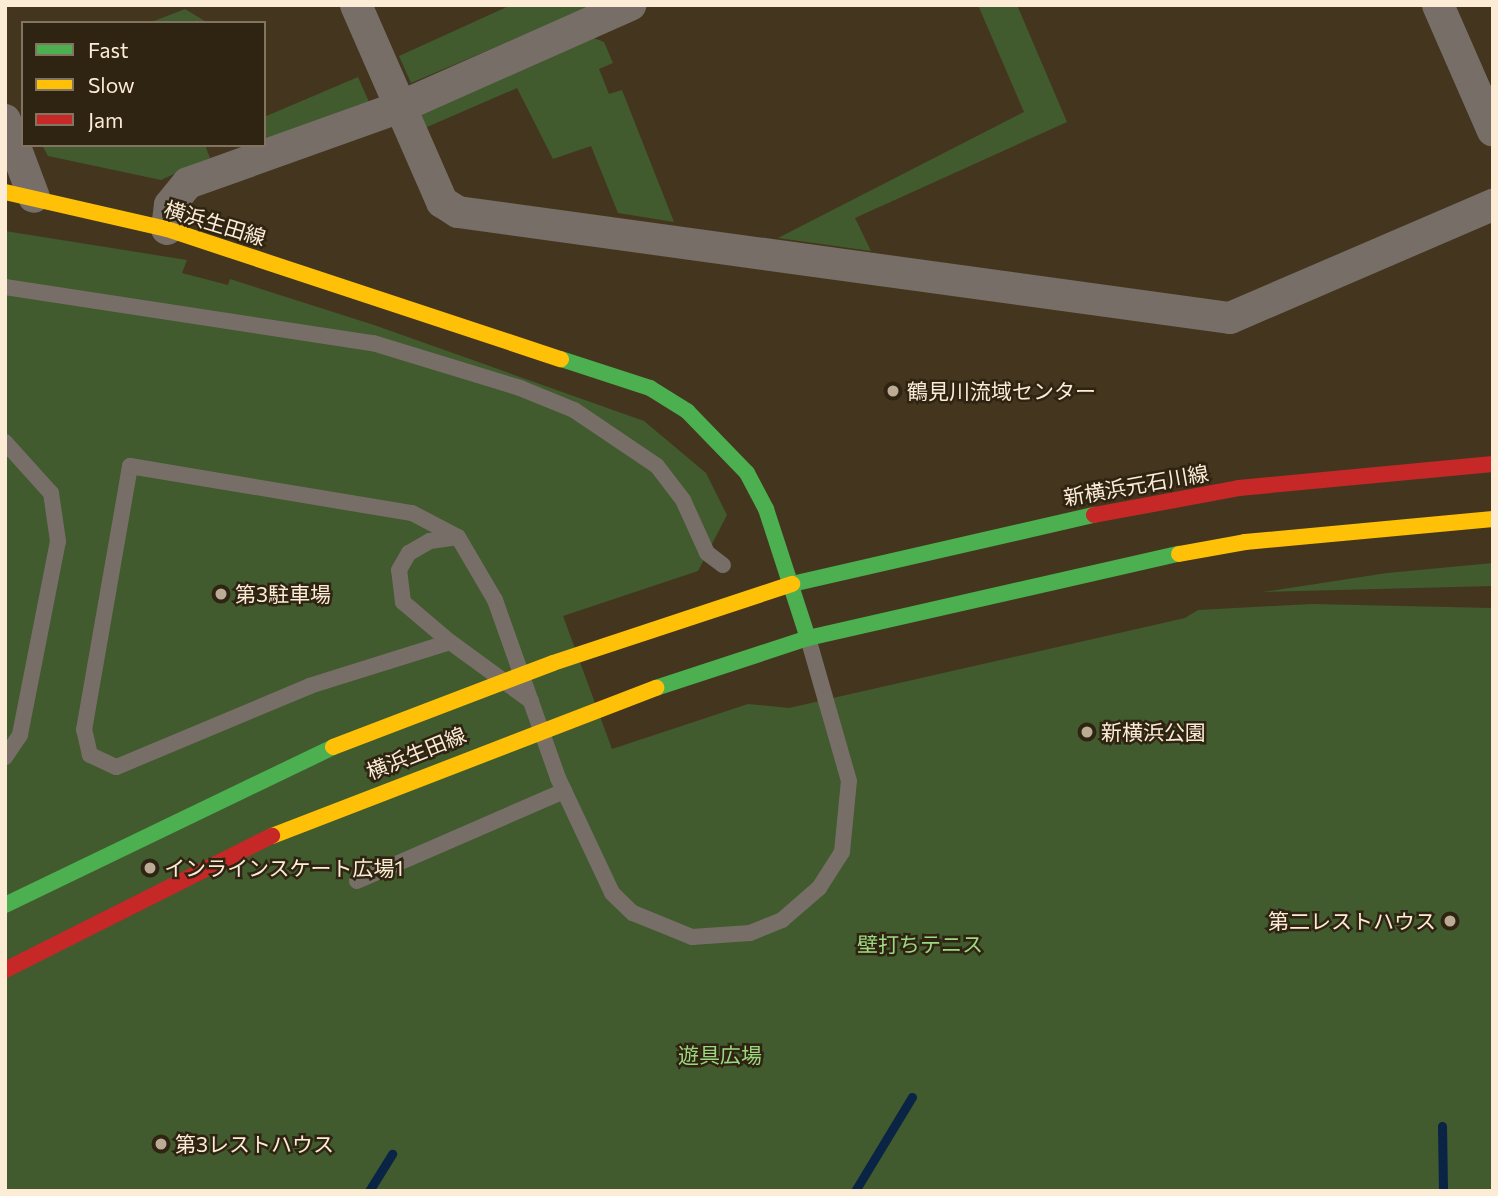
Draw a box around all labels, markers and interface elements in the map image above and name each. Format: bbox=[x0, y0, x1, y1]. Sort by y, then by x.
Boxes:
legend bbox=[21, 21, 266, 147]
text: Fast bbox=[88, 37, 129, 62]
text: Slow bbox=[88, 72, 135, 97]
text: Jam bbox=[88, 107, 123, 132]
street label: 横浜生田線 bbox=[161, 196, 269, 250]
place label: 鶴見川流域センター bbox=[907, 378, 1096, 404]
marker: 鶴見川流域センター bbox=[885, 383, 901, 399]
street label: 新横浜元石川線 bbox=[1061, 460, 1211, 510]
place label: 第3駐車場 bbox=[235, 581, 331, 607]
marker: 第3駐車場 bbox=[213, 586, 229, 602]
place label: 新横浜公園 bbox=[1101, 719, 1206, 745]
street label: 横浜生田線 bbox=[363, 722, 469, 784]
marker: 新横浜公園 bbox=[1079, 724, 1095, 740]
place label: インラインスケート広場1 bbox=[164, 855, 404, 881]
marker: インラインスケート広場1 bbox=[142, 860, 158, 876]
place label: 第二レストハウス bbox=[1268, 908, 1436, 934]
marker: 第二レストハウス bbox=[1442, 913, 1458, 929]
park label: 壁打ちテニス bbox=[857, 931, 983, 957]
park label: 遊具広場 bbox=[678, 1042, 762, 1068]
place label: 第3レストハウス bbox=[175, 1131, 334, 1157]
marker: 第3レストハウス bbox=[153, 1136, 169, 1152]

